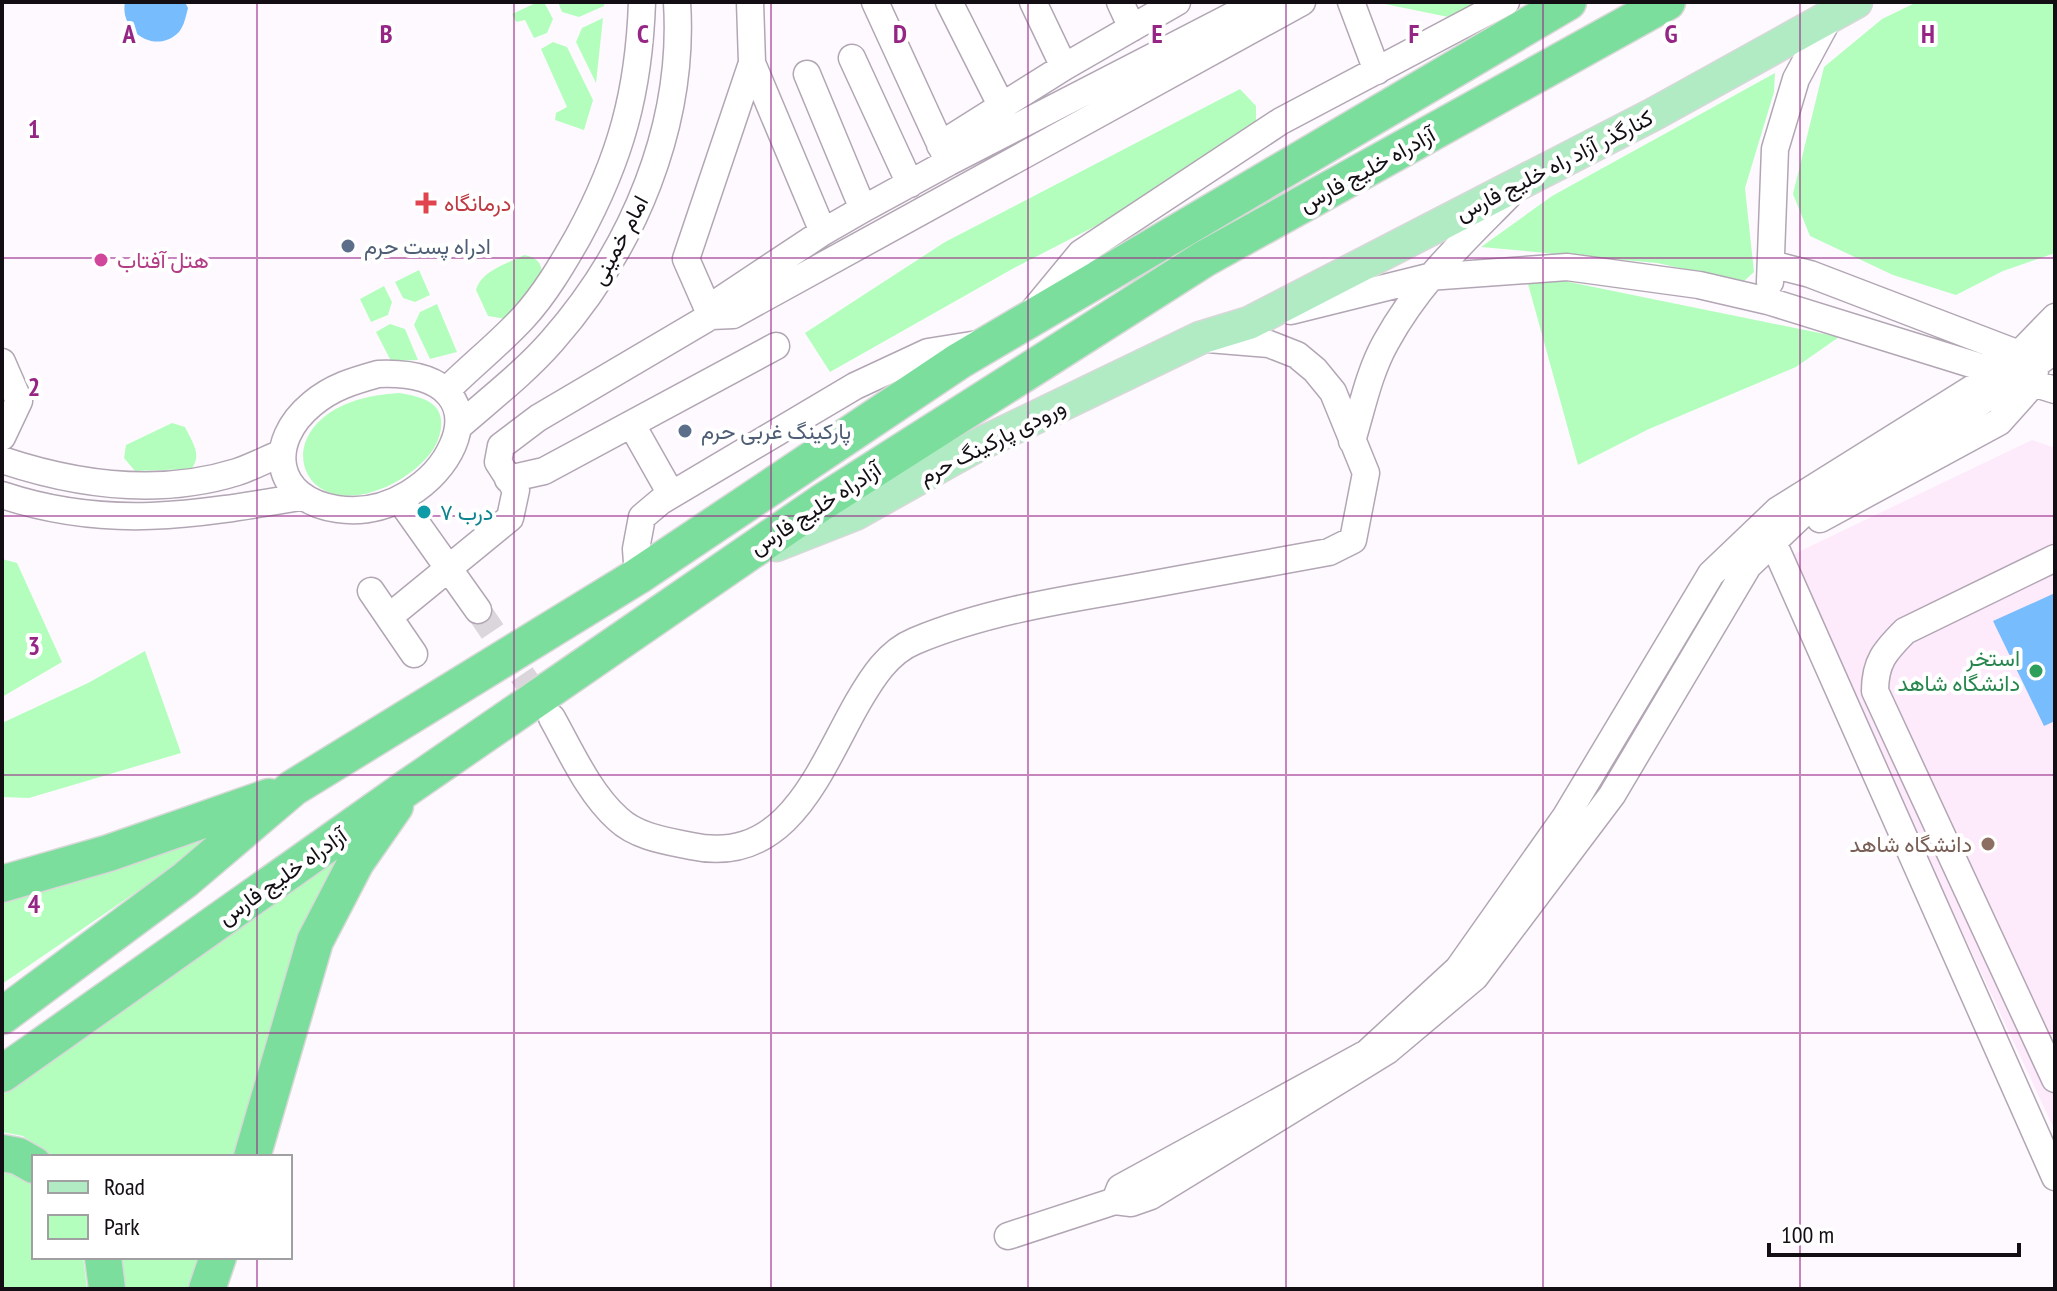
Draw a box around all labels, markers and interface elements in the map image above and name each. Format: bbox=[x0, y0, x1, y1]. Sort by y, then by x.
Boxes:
text: A bbox=[121, 17, 136, 50]
text: B bbox=[380, 17, 393, 50]
text: C bbox=[637, 17, 649, 50]
text: D bbox=[893, 17, 907, 50]
text: E bbox=[1151, 17, 1163, 50]
text: F bbox=[1409, 17, 1420, 50]
text: G bbox=[1664, 17, 1678, 50]
text: H bbox=[1921, 17, 1935, 50]
street label: کنارگذر آزاد راه خلیج فارس bbox=[1451, 103, 1658, 228]
text: 1 bbox=[28, 112, 40, 145]
street label: آزادراه خلیج فارس bbox=[1294, 119, 1442, 219]
place label: درمانگاه bbox=[444, 189, 511, 217]
street label: امام خمینی bbox=[584, 190, 655, 290]
marker: درمانگاه bbox=[415, 192, 437, 214]
place label: ادراه پست حرم bbox=[364, 232, 491, 261]
marker: ادراه پست حرم bbox=[339, 237, 357, 255]
place label: هتل آفتاب bbox=[117, 246, 209, 274]
marker: هتل آفتاب bbox=[92, 251, 110, 269]
text: 2 bbox=[28, 370, 40, 403]
street label: ورودی پارکینگ حرم bbox=[914, 392, 1070, 491]
place label: پارکینگ غربی حرم bbox=[701, 417, 851, 446]
marker: پارکینگ غربی حرم bbox=[676, 422, 694, 440]
street label: آزادراه خلیج فارس bbox=[744, 454, 888, 562]
place label: درب ۷ bbox=[440, 498, 493, 526]
marker: درب ۷ bbox=[415, 503, 433, 521]
text: 3 bbox=[28, 629, 40, 662]
place label: استخر دانشگاه شاهد bbox=[1898, 644, 2020, 697]
marker: استخر دانشگاه شاهد bbox=[2027, 662, 2045, 680]
street label: آزادراه خلیج فارس bbox=[212, 820, 354, 932]
place label: دانشگاه شاهد bbox=[1850, 830, 1972, 858]
marker: دانشگاه شاهد bbox=[1979, 835, 1997, 853]
text: 4 bbox=[28, 887, 41, 920]
legend bbox=[32, 1155, 292, 1259]
text: Road bbox=[104, 1171, 145, 1202]
scale bar bbox=[1769, 1207, 2019, 1257]
text: Park bbox=[104, 1211, 140, 1242]
text: 100 m bbox=[1781, 1219, 1834, 1250]

